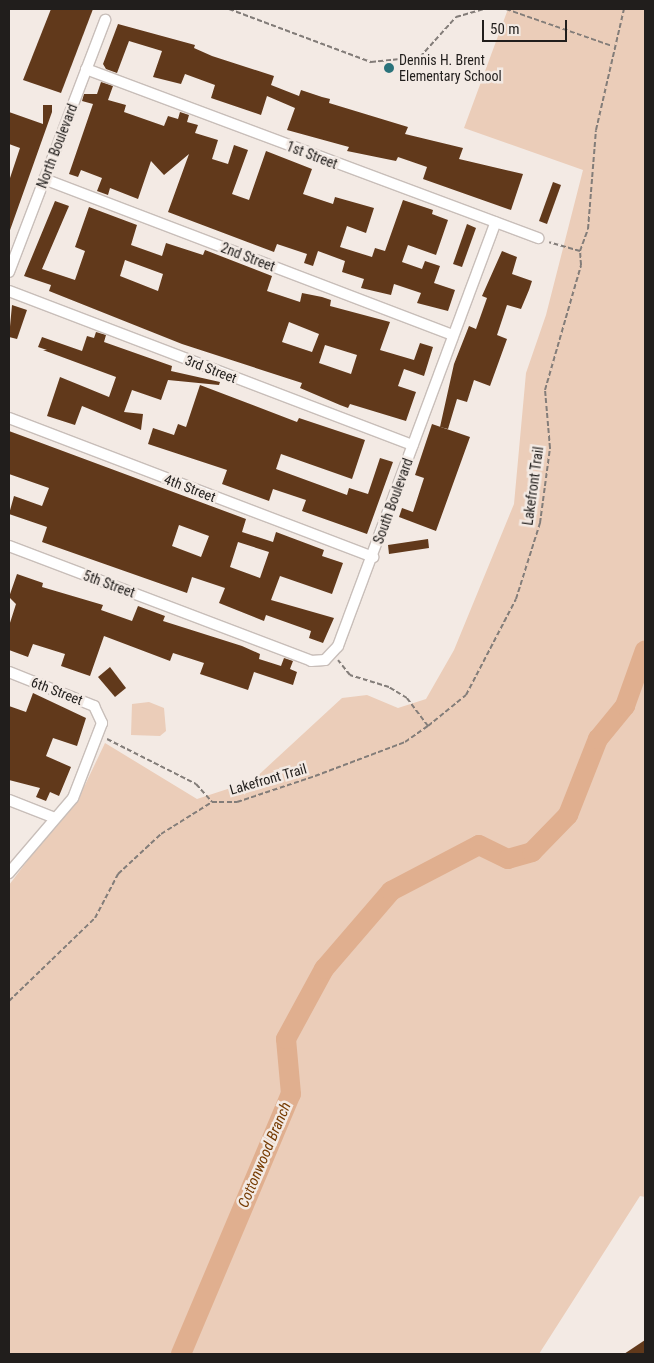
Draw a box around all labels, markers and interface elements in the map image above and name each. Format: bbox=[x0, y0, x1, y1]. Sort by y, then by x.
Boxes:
scale bar bbox=[484, 10, 569, 42]
text: 50 m bbox=[490, 20, 520, 38]
place label: Dennis H. Brent Elementary School bbox=[399, 52, 502, 84]
marker: Dennis H. Brent Elementary School bbox=[383, 62, 395, 74]
street label: North Boulevard bbox=[33, 101, 81, 191]
street label: 1st Street bbox=[284, 138, 340, 172]
street label: 2nd Street bbox=[219, 239, 277, 275]
street label: 3rd Street bbox=[183, 351, 239, 387]
street label: Lakefront Trail bbox=[519, 445, 547, 527]
street label: South Boulevard bbox=[370, 456, 416, 546]
street label: 4th Street bbox=[162, 471, 218, 505]
street label: 5th Street bbox=[81, 567, 137, 601]
street label: 6th Street bbox=[29, 674, 85, 708]
street label: Lakefront Trail bbox=[227, 760, 309, 798]
water label: Cottonwood Branch bbox=[235, 1100, 295, 1210]

